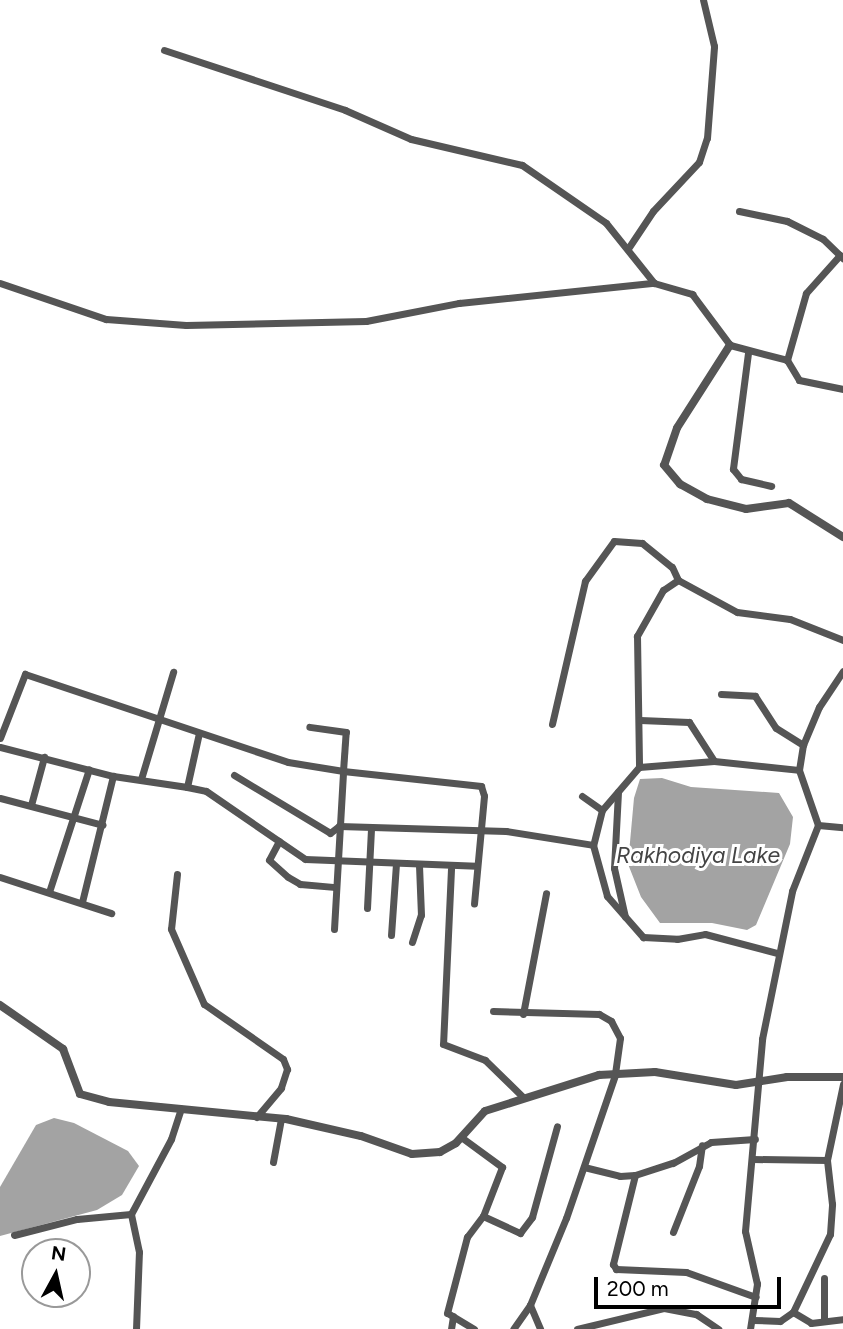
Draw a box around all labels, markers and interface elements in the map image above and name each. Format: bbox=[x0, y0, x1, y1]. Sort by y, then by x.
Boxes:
water label: Rakhodiya Lake bbox=[616, 841, 780, 869]
north arrow bbox=[21, 1238, 91, 1308]
text: N bbox=[50, 1241, 68, 1266]
scale bar bbox=[598, 1262, 785, 1306]
text: 200 m bbox=[607, 1276, 669, 1301]

